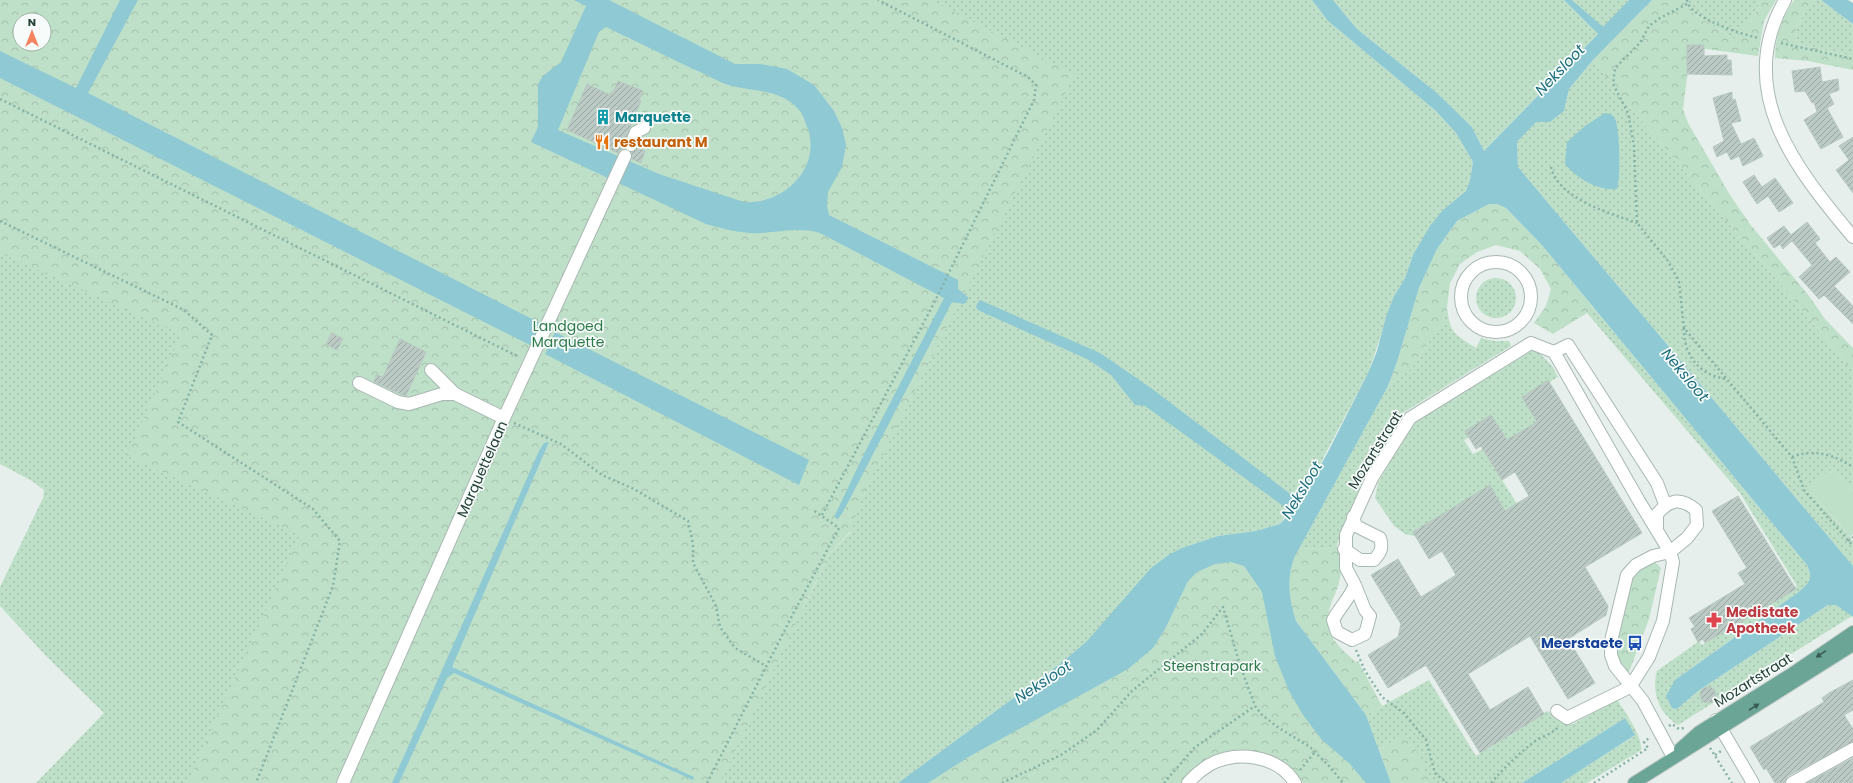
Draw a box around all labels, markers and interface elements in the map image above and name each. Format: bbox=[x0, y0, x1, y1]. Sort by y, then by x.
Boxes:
north arrow bbox=[12, 12, 52, 52]
text: N bbox=[28, 14, 36, 30]
water label: Neksloot bbox=[1530, 39, 1590, 100]
place label: Marquette bbox=[615, 107, 691, 127]
building icon: Marquette bbox=[594, 108, 612, 126]
place label: restaurant M bbox=[614, 132, 708, 152]
restaurant icon: restaurant M bbox=[593, 133, 611, 151]
park label: Landgoed Marquette bbox=[532, 316, 605, 352]
water label: Neksloot bbox=[1657, 344, 1714, 406]
street label: Mozartstraat bbox=[1343, 407, 1407, 493]
street label: Marquettelaan bbox=[452, 417, 512, 521]
water label: Neksloot bbox=[1276, 457, 1327, 522]
place label: Medistate Apotheek bbox=[1726, 602, 1799, 638]
pharmacy icon: Medistate Apotheek bbox=[1705, 611, 1723, 629]
place label: Meerstaete bbox=[1541, 633, 1623, 653]
bus stop icon: Meerstaete bbox=[1626, 634, 1644, 652]
street label: Mozartstraat bbox=[1710, 648, 1796, 712]
one-way arrow bbox=[1816, 650, 1826, 658]
water label: Neksloot bbox=[1010, 655, 1076, 708]
park label: Steenstrapark bbox=[1163, 656, 1262, 676]
one-way arrow bbox=[1748, 704, 1760, 711]

